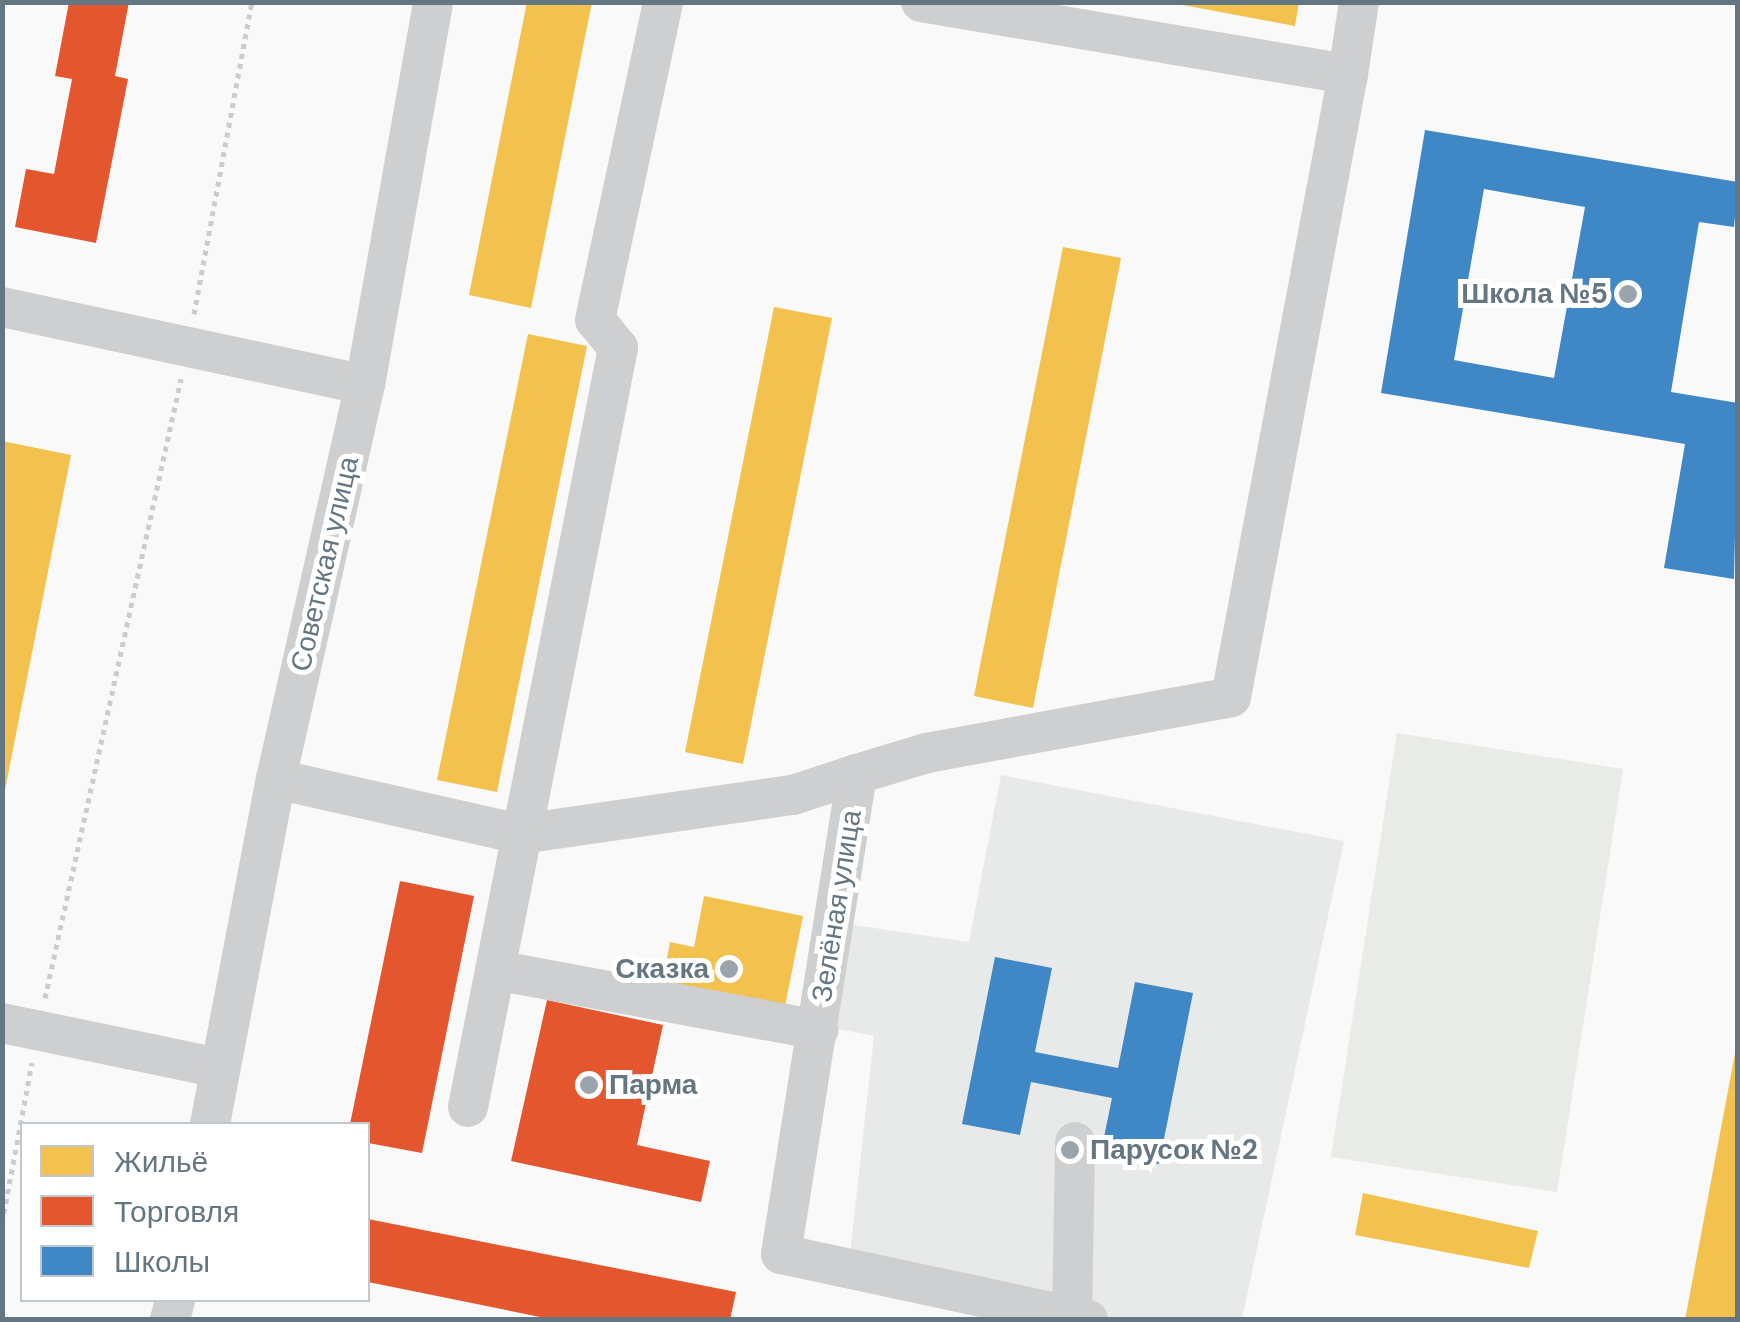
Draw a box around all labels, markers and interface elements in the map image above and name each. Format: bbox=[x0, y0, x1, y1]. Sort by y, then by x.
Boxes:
place label: Школа №5 bbox=[1461, 277, 1608, 311]
marker: Школа №5 bbox=[1617, 283, 1639, 305]
street label: Советская улица bbox=[284, 453, 366, 675]
street label: Зелёная улица bbox=[805, 808, 869, 1004]
place label: Сказка bbox=[615, 952, 709, 986]
marker: Сказка bbox=[718, 958, 740, 980]
place label: Парма bbox=[609, 1068, 697, 1102]
marker: Парма bbox=[578, 1074, 600, 1096]
legend bbox=[20, 1122, 370, 1302]
place label: Парусок №2 bbox=[1090, 1133, 1258, 1167]
marker: Парусок №2 bbox=[1059, 1139, 1081, 1161]
text: Жильё bbox=[114, 1142, 208, 1181]
text: Торговля bbox=[114, 1192, 239, 1231]
text: Школы bbox=[114, 1242, 210, 1281]

